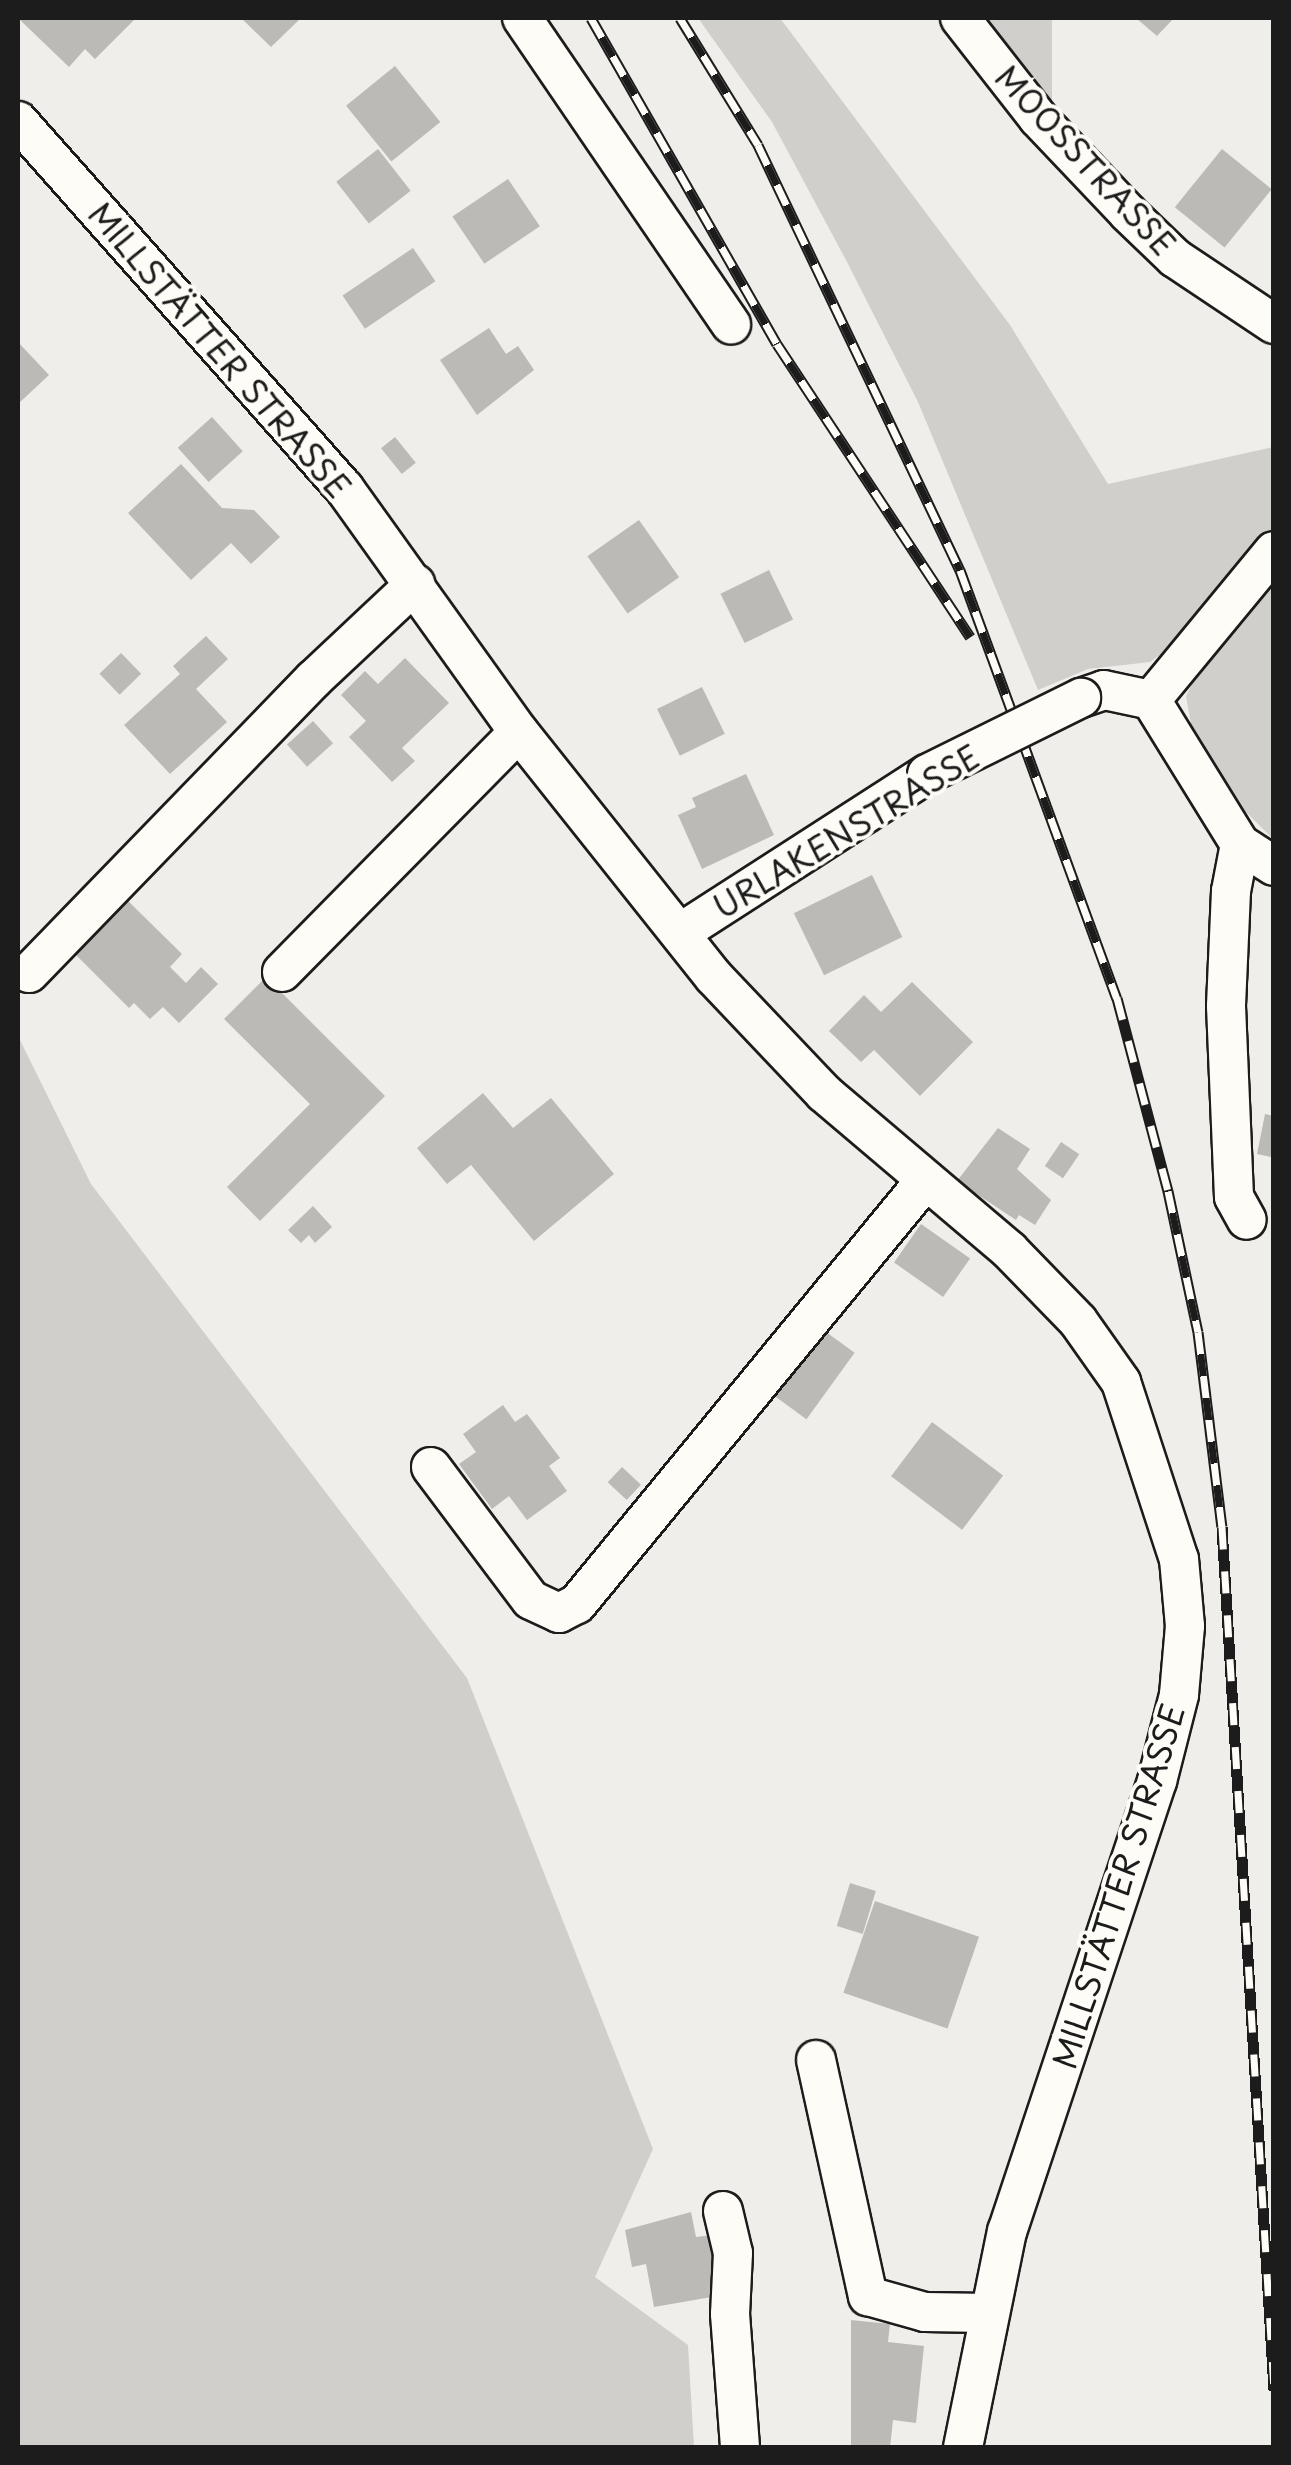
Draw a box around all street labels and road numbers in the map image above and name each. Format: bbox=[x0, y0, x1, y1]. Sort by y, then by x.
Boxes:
street label: MOOSSTRASSE bbox=[988, 57, 1184, 263]
street label: MILLSTÄTTER STRASSE bbox=[80, 193, 360, 507]
street label: URLAKENSTRASSE bbox=[706, 736, 986, 926]
street label: MILLSTÄTTER STRASSE bbox=[1044, 1697, 1192, 2075]

